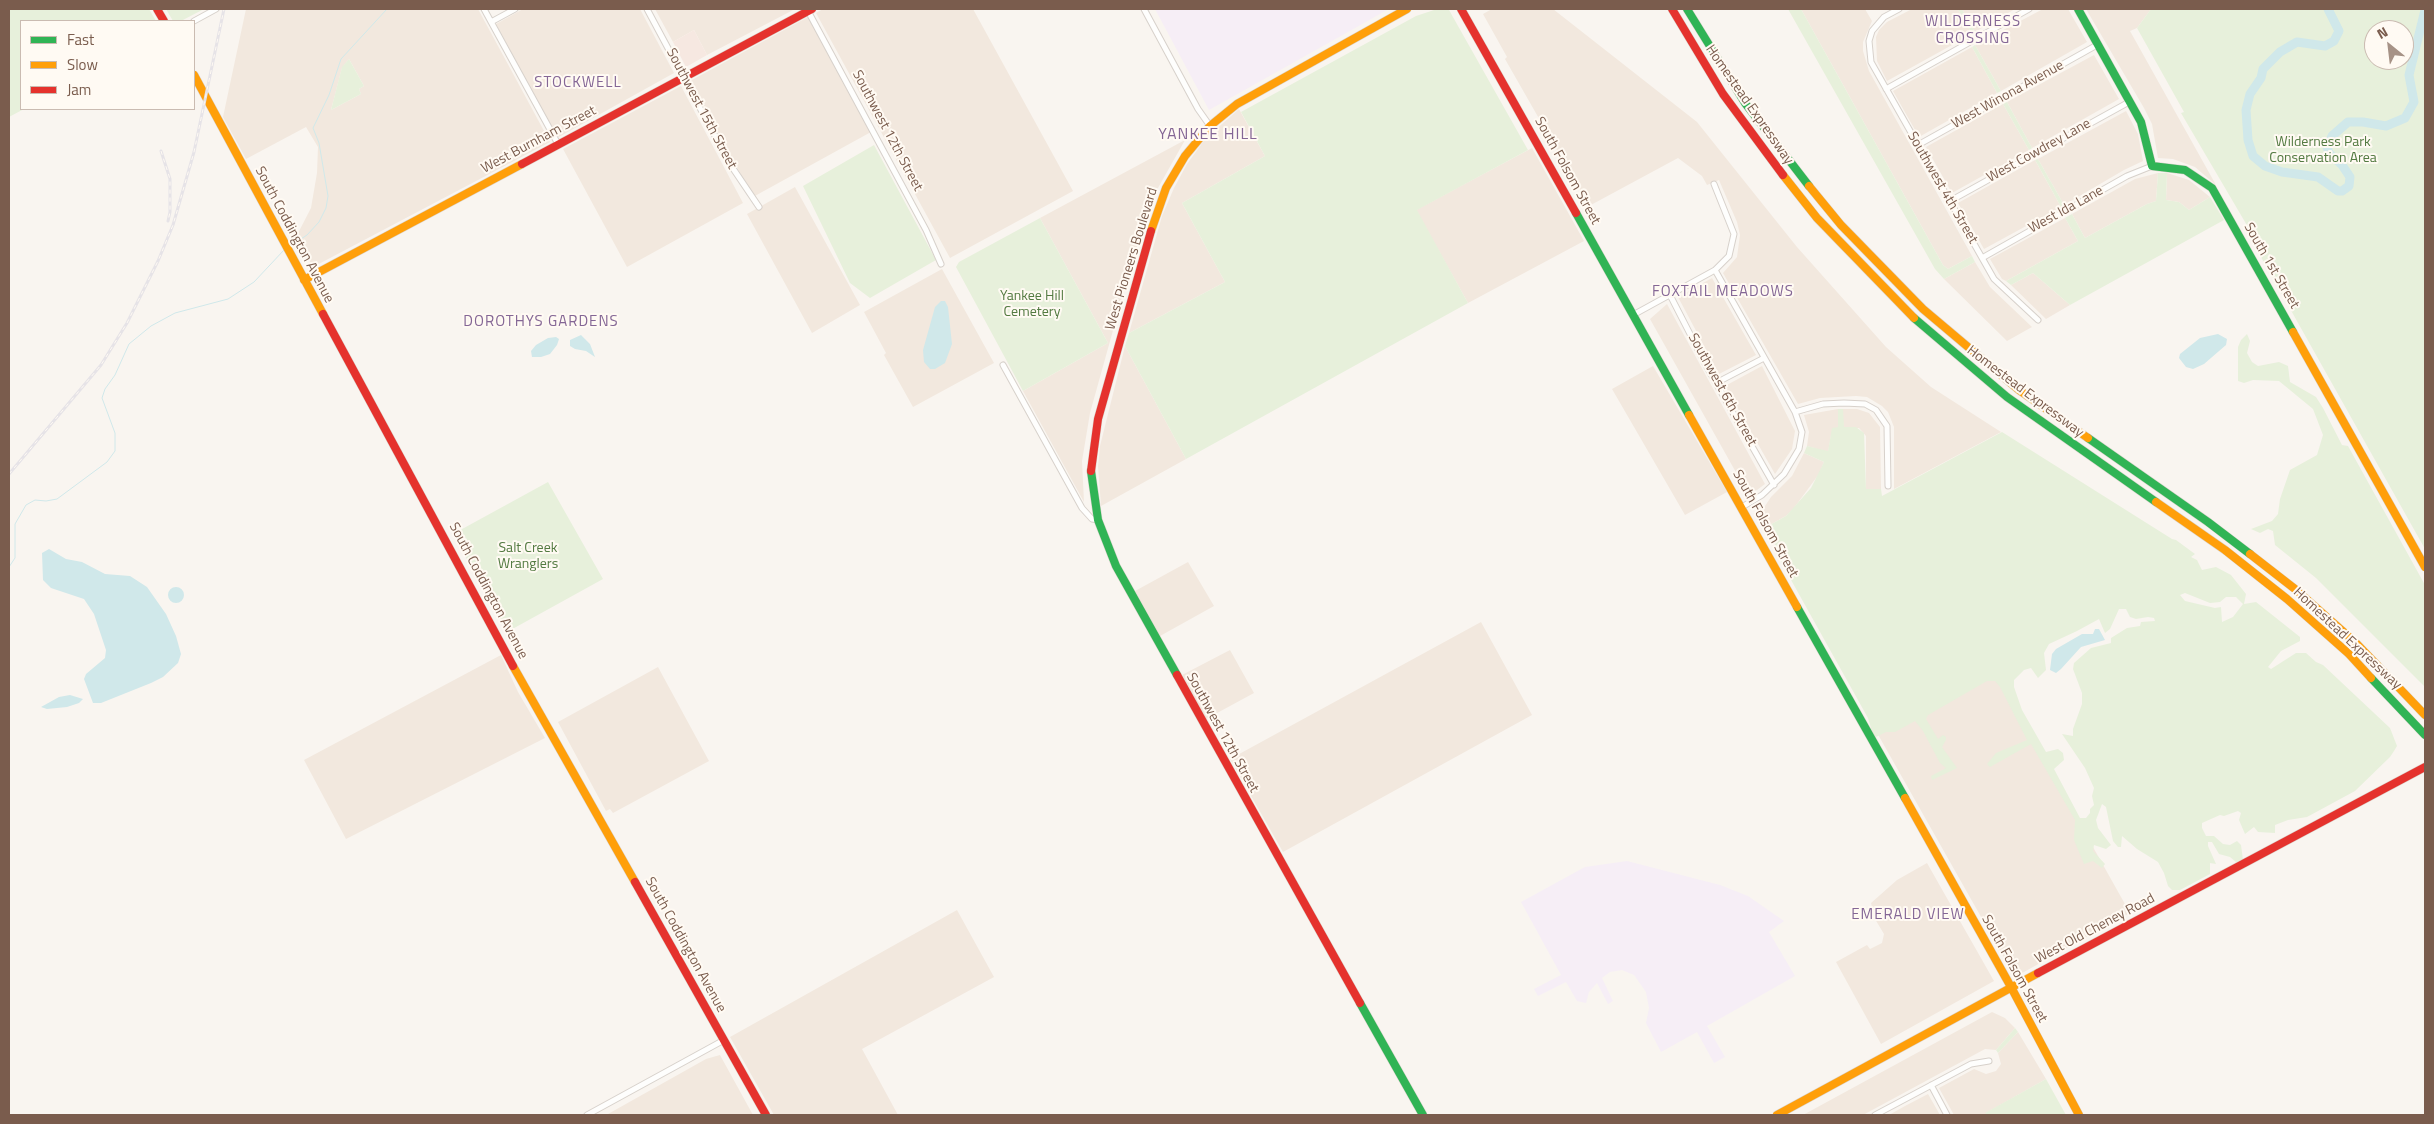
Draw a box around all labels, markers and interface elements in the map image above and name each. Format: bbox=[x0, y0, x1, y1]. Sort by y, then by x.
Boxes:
district label: WILDERNESS CROSSING bbox=[1924, 13, 2022, 48]
legend bbox=[20, 20, 195, 110]
north arrow bbox=[2364, 20, 2414, 70]
text: N bbox=[2373, 21, 2391, 44]
text: Fast bbox=[67, 28, 94, 51]
street label: Homestead Expressway bbox=[1701, 42, 1797, 168]
street label: Southwest 15th Street bbox=[662, 46, 740, 172]
text: Slow bbox=[67, 53, 98, 76]
street label: West Winona Avenue bbox=[1949, 57, 2067, 133]
street label: Southwest 12th Street bbox=[848, 68, 926, 194]
district label: STOCKWELL bbox=[533, 74, 623, 92]
text: Jam bbox=[67, 78, 91, 101]
street label: West Burnham Street bbox=[479, 103, 599, 177]
street label: South Folsom Street bbox=[1530, 114, 1604, 228]
street label: West Cowdrey Lane bbox=[1984, 115, 2094, 187]
district label: YANKEE HILL bbox=[1157, 125, 1259, 145]
street label: Southwest 4th Street bbox=[1903, 129, 1981, 247]
park label: Wilderness Park Conservation Area bbox=[2269, 135, 2377, 168]
street label: South Coddington Avenue bbox=[251, 164, 337, 306]
street label: West Ida Lane bbox=[2026, 183, 2106, 237]
street label: West Pioneers Boulevard bbox=[1102, 186, 1162, 332]
street label: South 1st Street bbox=[2240, 220, 2302, 312]
district label: FOXTAIL MEADOWS bbox=[1650, 283, 1796, 301]
park label: Yankee Hill Cemetery bbox=[1000, 289, 1064, 322]
district label: DOROTHYS GARDENS bbox=[461, 313, 621, 331]
street label: Southwest 6th Street bbox=[1684, 331, 1760, 449]
street label: Homestead Expressway bbox=[1963, 343, 2087, 441]
street label: South Folsom Street bbox=[1728, 467, 1802, 581]
street label: South Coddington Avenue bbox=[445, 520, 531, 662]
park label: Salt Creek Wranglers bbox=[498, 541, 558, 574]
street label: Homestead Expressway bbox=[2289, 584, 2405, 694]
street label: Southwest 12th Street bbox=[1182, 670, 1262, 796]
street label: South Coddington Avenue bbox=[641, 874, 729, 1016]
street label: West Old Cheney Road bbox=[2032, 890, 2158, 968]
district label: EMERALD VIEW bbox=[1850, 906, 1966, 924]
street label: South Folsom Street bbox=[1977, 912, 2051, 1026]

